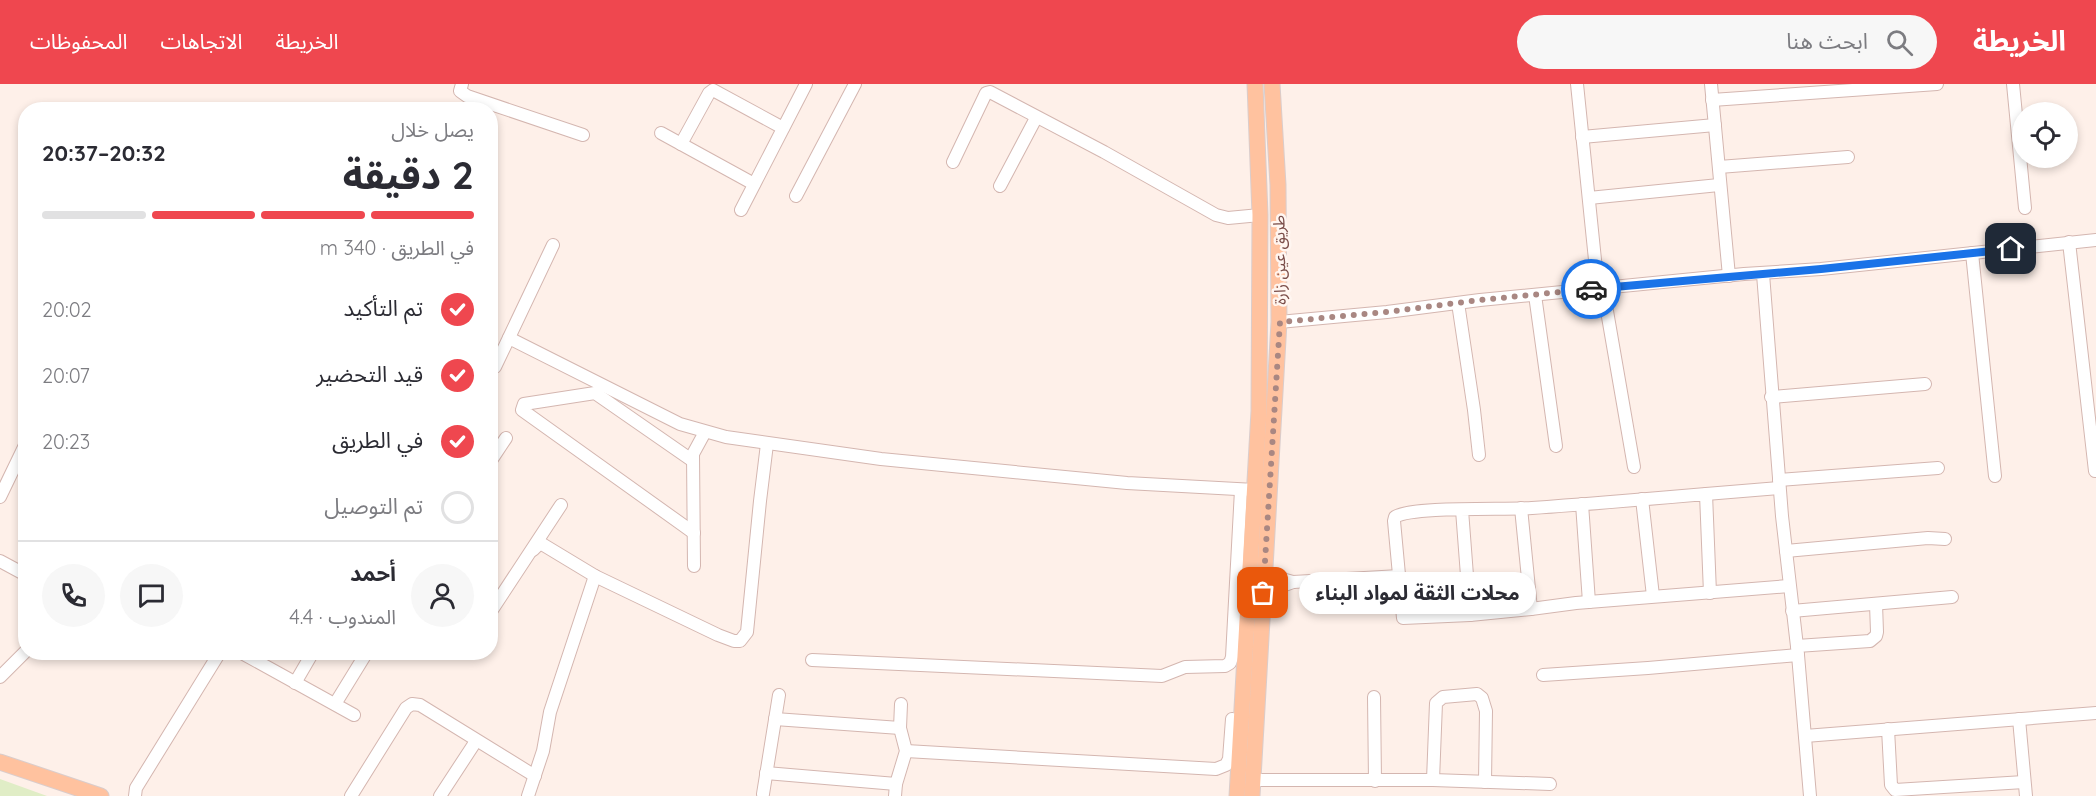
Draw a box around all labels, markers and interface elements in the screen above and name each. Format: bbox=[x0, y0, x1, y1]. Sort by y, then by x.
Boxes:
search box bbox=[1517, 15, 1937, 69]
text: الخريطة bbox=[1973, 23, 2066, 58]
icon: search bbox=[1883, 26, 1916, 59]
text: ابحث هنا bbox=[1786, 27, 1868, 55]
text: المحفوظات bbox=[30, 28, 127, 54]
text: الاتجاهات bbox=[160, 28, 242, 54]
text: الخريطة bbox=[275, 28, 338, 54]
map controls bbox=[2012, 102, 2078, 168]
button: locate bbox=[2012, 102, 2078, 168]
text: يصل خلال bbox=[391, 117, 474, 142]
text: 20:32–20:37 bbox=[42, 139, 166, 167]
text: 2 دقيقة bbox=[343, 150, 474, 199]
street label: طريق عين زارة bbox=[1268, 215, 1291, 305]
pin bbox=[1985, 223, 2036, 274]
icon: home bbox=[1994, 232, 2027, 265]
text: في الطريق · 340 m bbox=[320, 235, 474, 260]
courier bbox=[1561, 259, 1621, 319]
icon: car bbox=[1575, 273, 1608, 306]
icon: check bbox=[441, 293, 474, 326]
text: تم التأكيد bbox=[344, 294, 423, 322]
text: 20:02 bbox=[42, 297, 92, 322]
icon: check bbox=[441, 359, 474, 392]
text: قيد التحضير bbox=[316, 360, 423, 388]
text: 20:07 bbox=[42, 363, 90, 388]
icon: check bbox=[441, 425, 474, 458]
text: في الطريق bbox=[332, 426, 423, 454]
text: 20:23 bbox=[42, 429, 90, 454]
text: تم التوصيل bbox=[324, 492, 423, 520]
text: أحمد bbox=[350, 559, 396, 587]
button: phone bbox=[42, 564, 105, 627]
button: chat bbox=[120, 564, 183, 627]
button: person bbox=[411, 564, 474, 627]
pin bbox=[1237, 567, 1288, 618]
callout: محلات الثقة لمواد البناء bbox=[1299, 572, 1536, 614]
icon: bag bbox=[1246, 576, 1279, 609]
text: محلات الثقة لمواد البناء bbox=[1315, 580, 1520, 605]
text: المندوب · 4.4 bbox=[289, 604, 396, 629]

